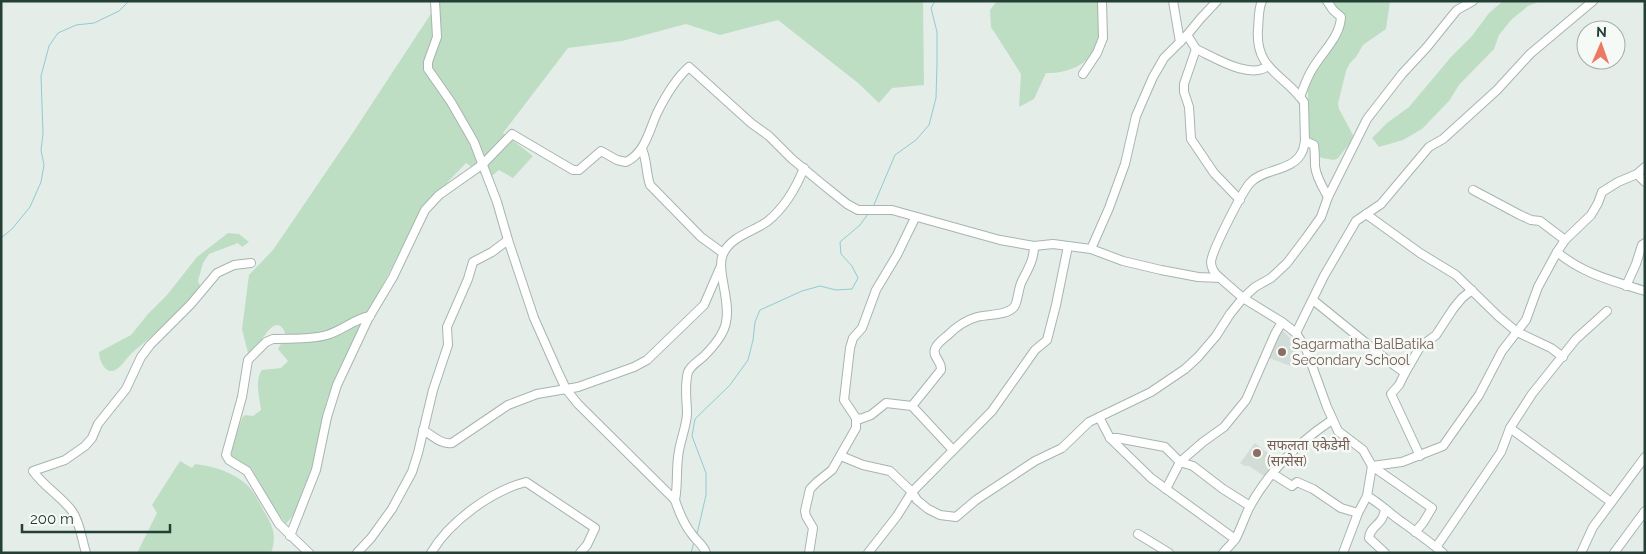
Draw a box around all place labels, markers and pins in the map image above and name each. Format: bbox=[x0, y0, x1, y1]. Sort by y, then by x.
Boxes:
place label: Sagarmatha BalBatika Secondary School bbox=[1292, 336, 1434, 368]
marker: Sagarmatha BalBatika Secondary School bbox=[1276, 346, 1288, 358]
place label: सफलता एकेडेमी (सग्सेस) bbox=[1267, 436, 1350, 469]
marker: सफलता एकेडेमी (सग्सेस) bbox=[1251, 447, 1263, 459]

